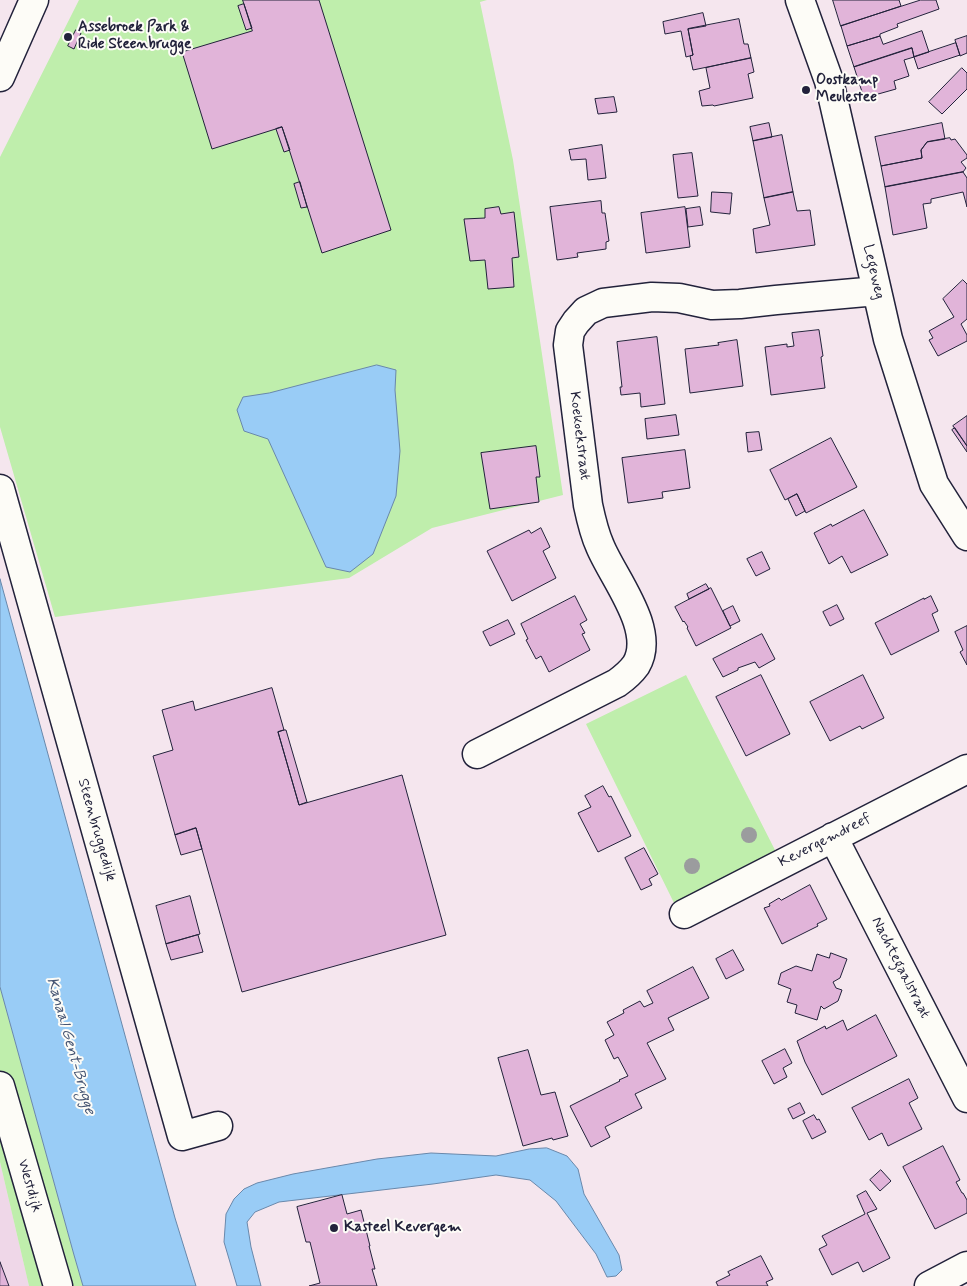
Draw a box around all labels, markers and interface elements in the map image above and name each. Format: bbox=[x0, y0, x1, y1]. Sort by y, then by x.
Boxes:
place label: Assebroek Park & Ride Steenbrugge bbox=[78, 19, 191, 54]
marker: Assebroek Park & Ride Steenbrugge bbox=[62, 31, 74, 43]
place label: Oostkamp Meulestee bbox=[816, 72, 878, 107]
marker: Oostkamp Meulestee bbox=[800, 84, 812, 96]
street label: Legeweg bbox=[858, 243, 888, 301]
street label: Koekoekstraat bbox=[565, 391, 593, 481]
street label: Steenbruggedijk bbox=[73, 777, 119, 883]
street label: Kevergemdreef bbox=[776, 810, 874, 872]
street label: Nachtegaalstraat bbox=[867, 914, 933, 1022]
water label: Kanaal Gent-Brugge bbox=[41, 975, 99, 1117]
street label: Westdijk bbox=[13, 1157, 45, 1215]
place label: Kasteel Kevergem bbox=[344, 1219, 461, 1237]
marker: Kasteel Kevergem bbox=[328, 1222, 340, 1234]

